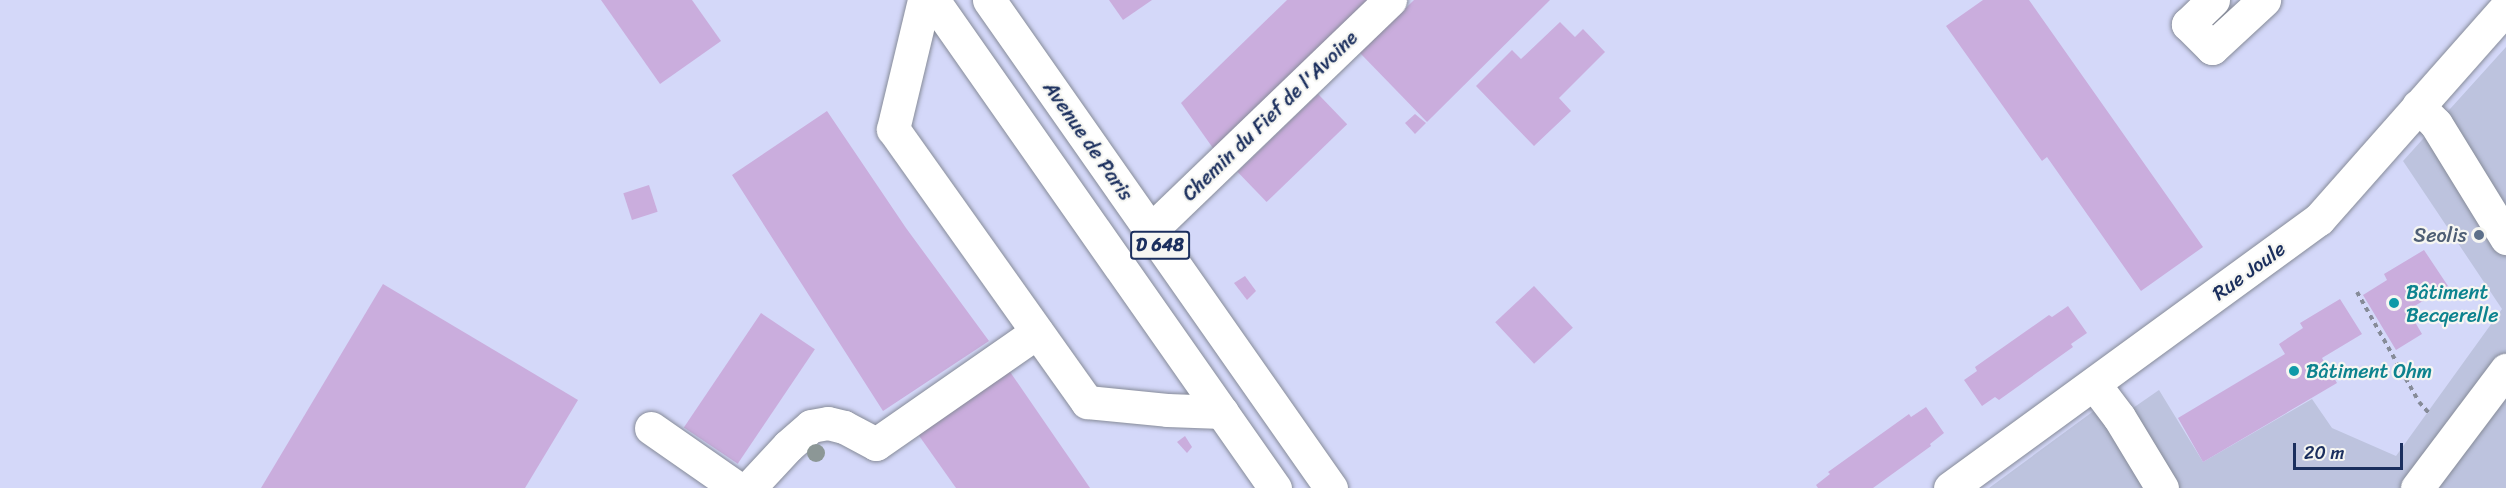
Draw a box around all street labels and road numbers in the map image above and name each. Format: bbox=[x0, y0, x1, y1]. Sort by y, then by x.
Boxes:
street label: Chemin du Fief de l'Avoine bbox=[1177, 26, 1363, 206]
street label: Avenue de Paris bbox=[1038, 77, 1138, 205]
road number: D 648 bbox=[1130, 230, 1190, 260]
street label: Rue Joule bbox=[2208, 237, 2290, 305]

